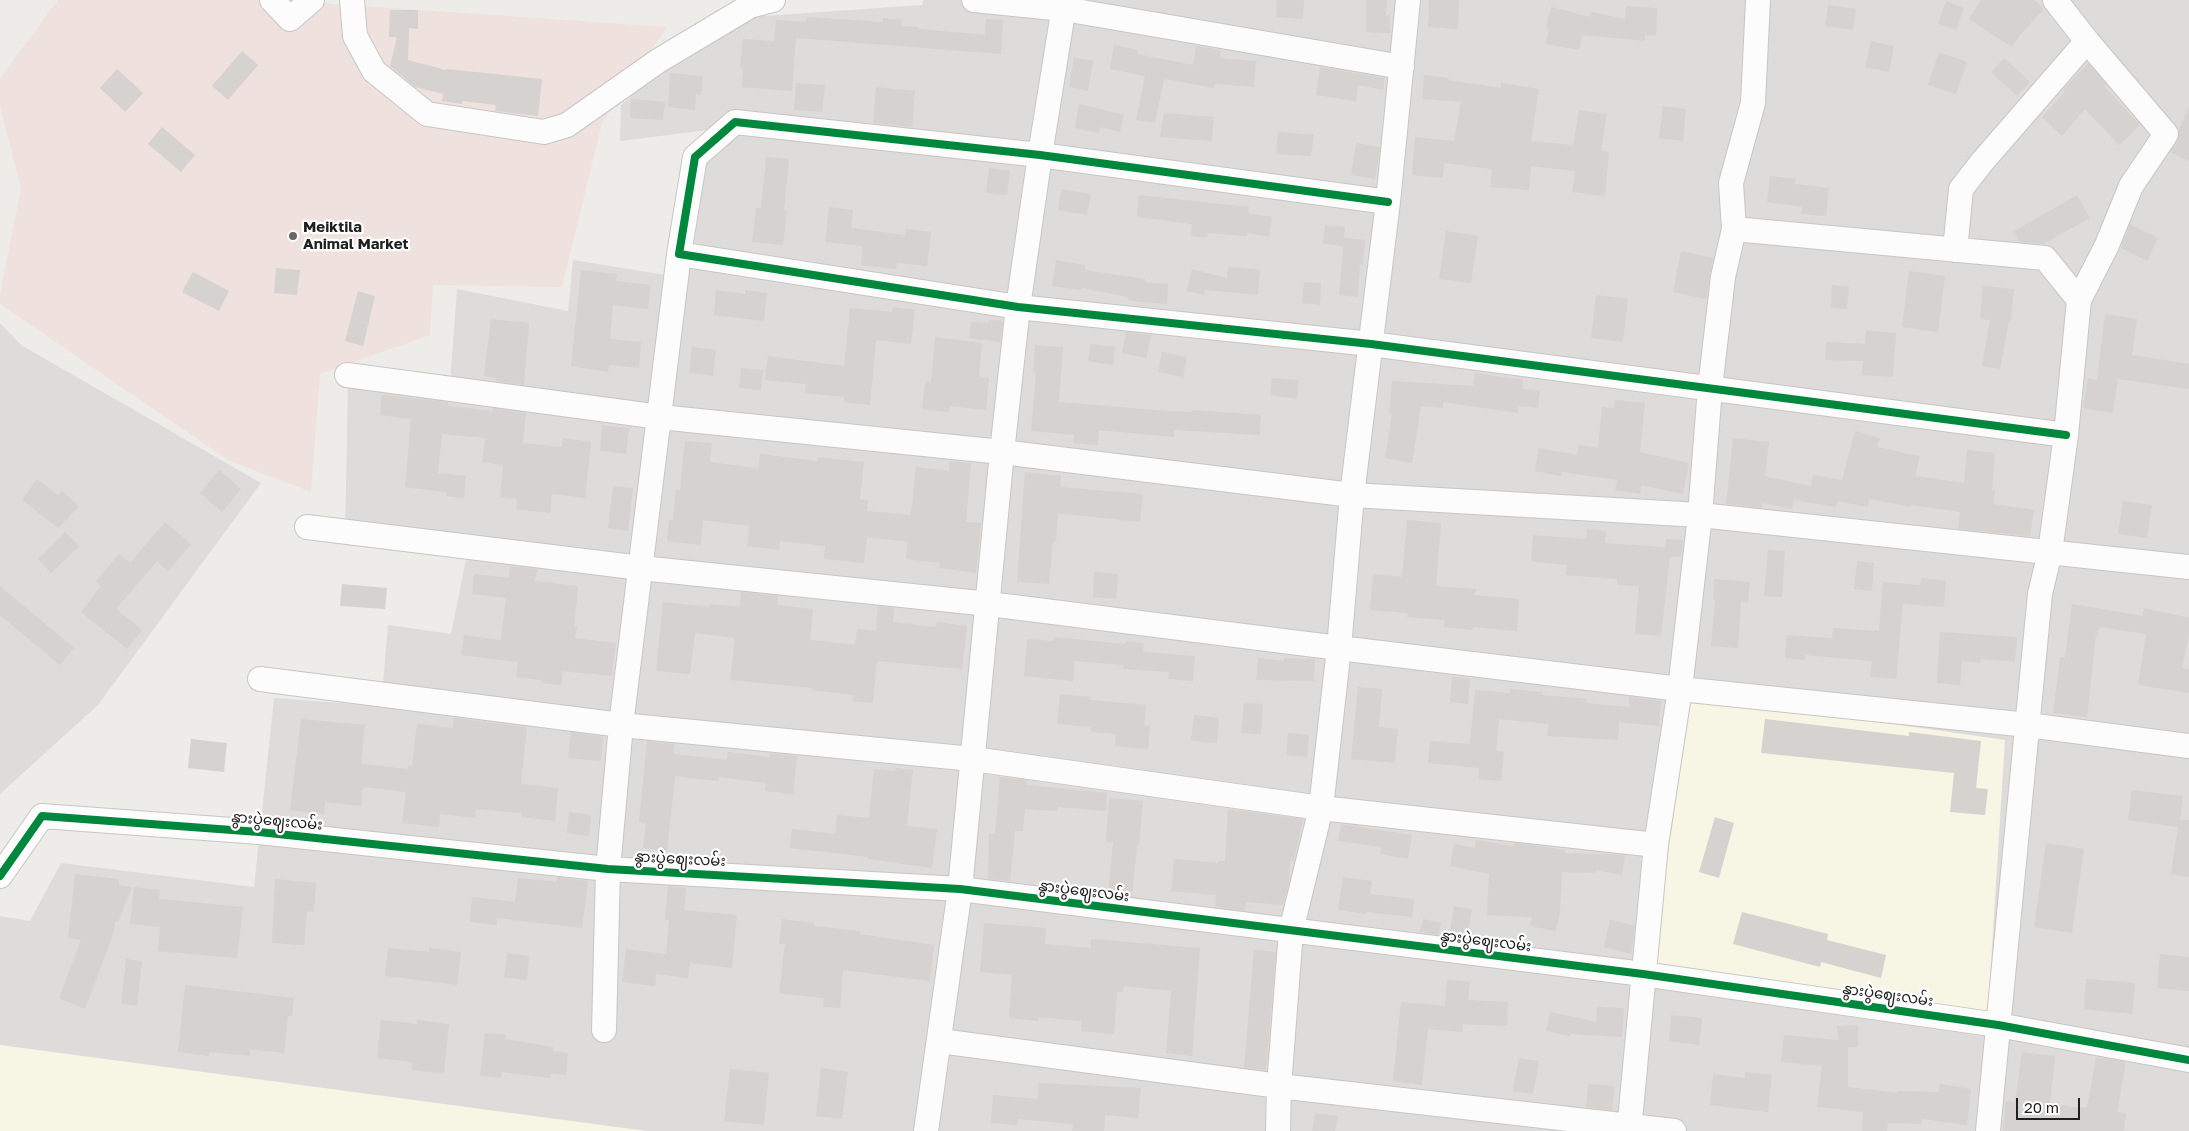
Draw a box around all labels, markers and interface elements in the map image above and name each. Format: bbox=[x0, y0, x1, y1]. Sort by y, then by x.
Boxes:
place label: Meiktila Animal Market bbox=[303, 218, 409, 253]
marker: Meiktila Animal Market bbox=[287, 230, 299, 242]
street label: နွားပွဲဈေးလမ်း bbox=[231, 808, 323, 834]
street label: နွားပွဲဈေးလမ်း bbox=[634, 848, 726, 870]
street label: နွားပွဲဈေးလမ်း bbox=[1038, 877, 1130, 905]
street label: နွားပွဲဈေးလမ်း bbox=[1440, 927, 1532, 955]
street label: နွားပွဲဈေးလမ်း bbox=[1842, 980, 1934, 1010]
scale bar bbox=[2019, 1088, 2083, 1120]
text: 20 m bbox=[2024, 1098, 2059, 1116]

